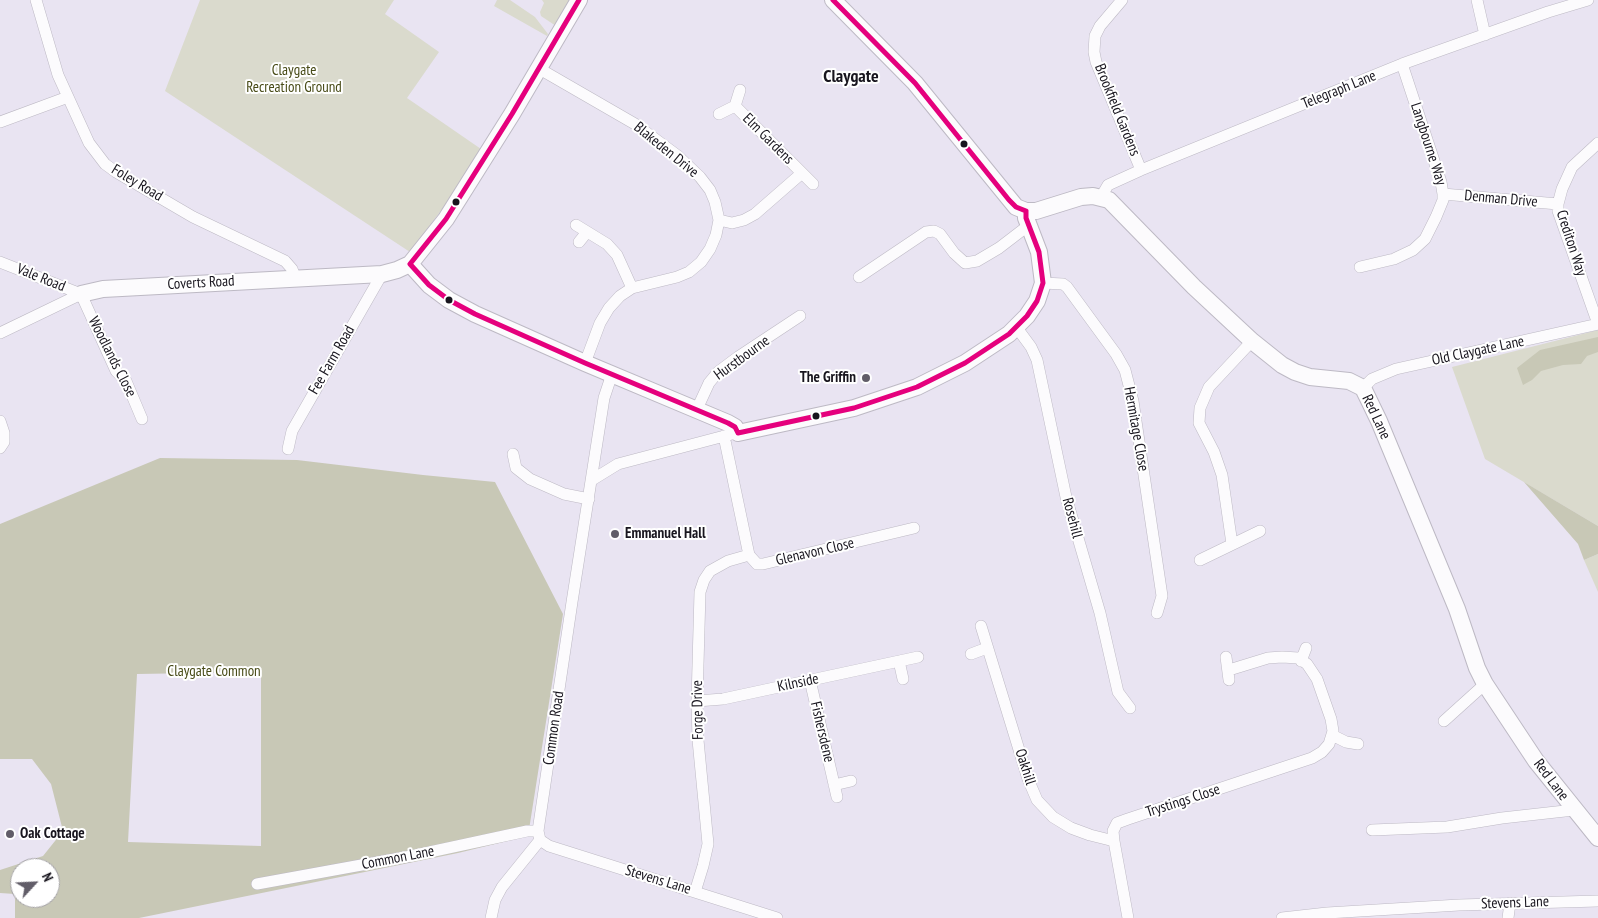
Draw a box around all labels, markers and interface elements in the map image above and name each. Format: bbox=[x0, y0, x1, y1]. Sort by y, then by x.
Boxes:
street label: Brookfield Gardens bbox=[1090, 61, 1144, 159]
park label: Claygate Recreation Ground bbox=[246, 62, 342, 97]
district label: Claygate bbox=[823, 66, 879, 88]
street label: Telegraph Lane bbox=[1299, 67, 1379, 113]
street label: Langbourne Way bbox=[1406, 100, 1450, 188]
street label: Elm Gardens bbox=[739, 110, 797, 168]
street label: Blakeden Drive bbox=[630, 118, 702, 182]
unlabelled marker bbox=[959, 139, 969, 149]
street label: Foley Road bbox=[108, 161, 166, 205]
street label: Denman Drive bbox=[1464, 187, 1538, 211]
unlabelled marker bbox=[451, 197, 461, 207]
street label: Crediton Way bbox=[1552, 208, 1590, 278]
street label: Vale Road bbox=[14, 260, 68, 296]
street label: Coverts Road bbox=[167, 272, 235, 294]
unlabelled marker bbox=[444, 295, 454, 305]
street label: Woodlands Close bbox=[84, 314, 140, 400]
street label: Fee Farm Road bbox=[305, 322, 359, 398]
street label: Hurstbourne bbox=[711, 332, 773, 384]
street label: Old Claygate Lane bbox=[1430, 332, 1526, 370]
place label: The Griffin bbox=[800, 369, 856, 387]
marker: The Griffin bbox=[860, 372, 872, 384]
street label: Hermitage Close bbox=[1120, 385, 1152, 473]
street label: Red Lane bbox=[1358, 392, 1394, 442]
unlabelled marker bbox=[811, 411, 821, 421]
street label: Rosehill bbox=[1058, 496, 1086, 540]
place label: Emmanuel Hall bbox=[625, 525, 706, 543]
marker: Emmanuel Hall bbox=[609, 528, 621, 540]
street label: Glenavon Close bbox=[774, 534, 856, 570]
park label: Claygate Common bbox=[167, 663, 261, 681]
street label: Kilnside bbox=[776, 670, 820, 696]
street label: Forge Drive bbox=[688, 680, 708, 740]
street label: Common Road bbox=[540, 690, 568, 766]
street label: Fishersdene bbox=[806, 700, 838, 764]
street label: Oakhill bbox=[1011, 747, 1039, 787]
street label: Red Lane bbox=[1530, 756, 1572, 804]
street label: Trystings Close bbox=[1144, 781, 1222, 821]
place label: Oak Cottage bbox=[20, 825, 85, 843]
marker: Oak Cottage bbox=[4, 828, 16, 840]
street label: Common Lane bbox=[360, 842, 436, 874]
north arrow bbox=[10, 858, 60, 908]
street label: Stevens Lane bbox=[623, 861, 693, 899]
text: N bbox=[38, 870, 57, 884]
street label: Stevens Lane bbox=[1481, 893, 1549, 913]

